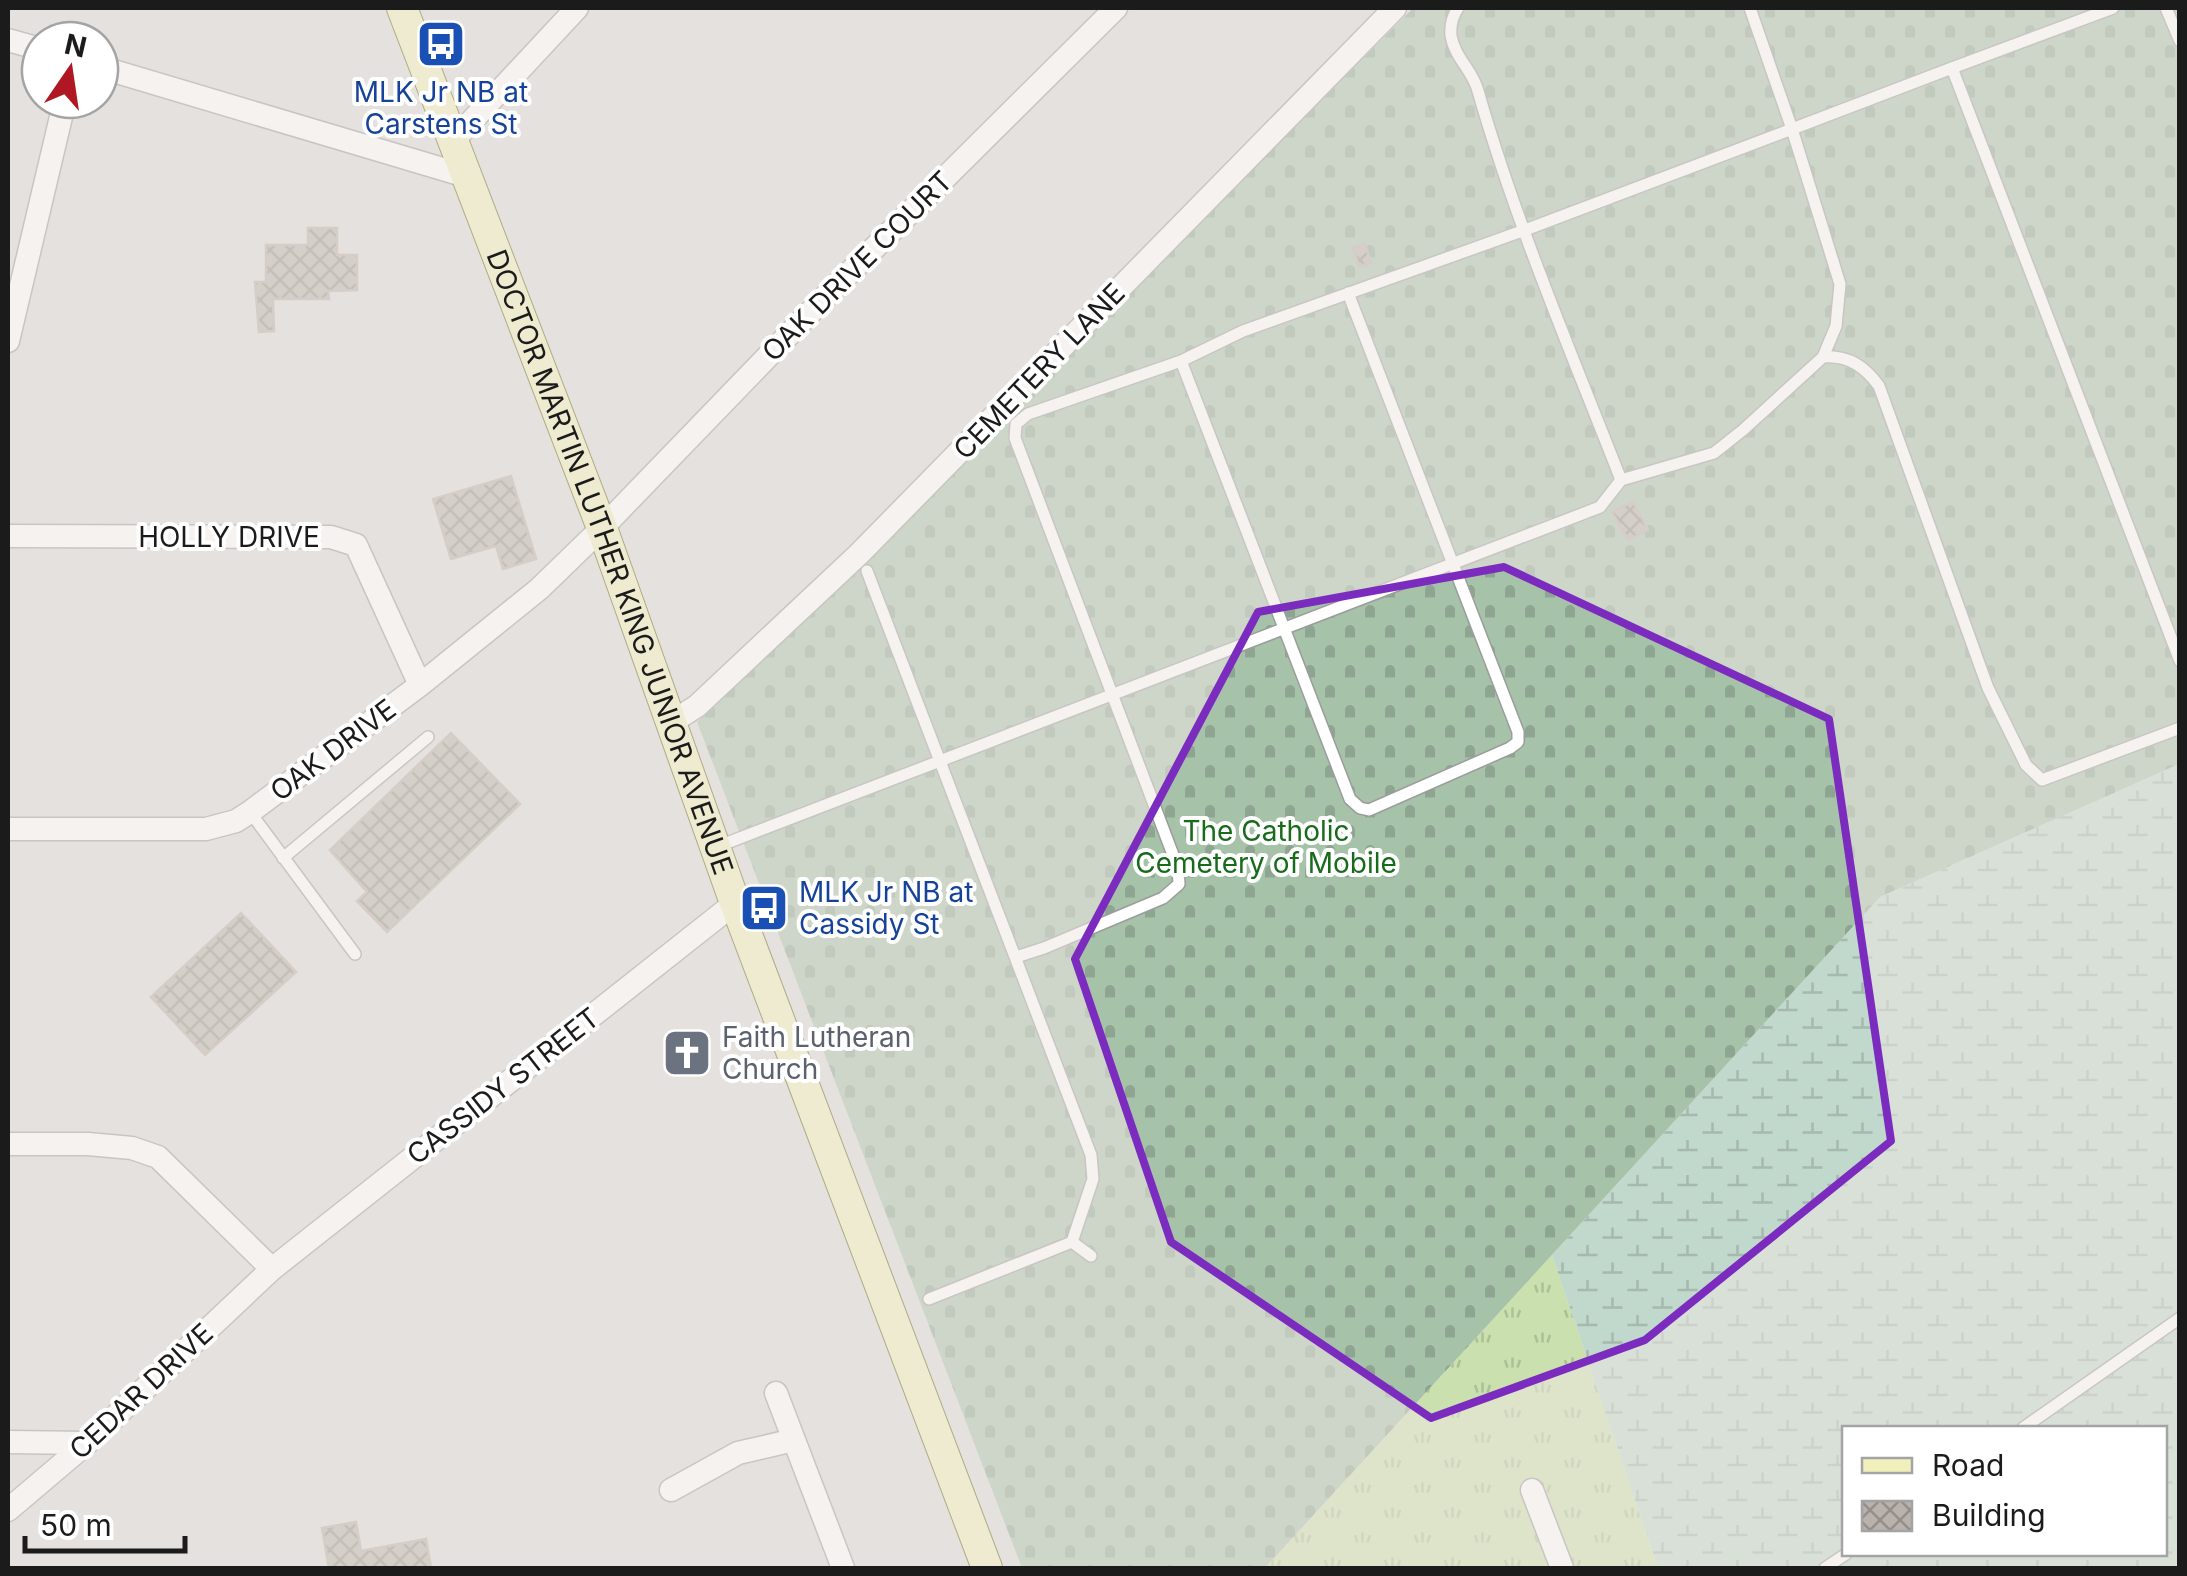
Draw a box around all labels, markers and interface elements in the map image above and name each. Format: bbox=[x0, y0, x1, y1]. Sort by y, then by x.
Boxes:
bus stop icon: MLK Jr NB at Carstens St bbox=[415, 18, 467, 70]
north arrow bbox=[20, 20, 120, 120]
text: N bbox=[61, 27, 90, 65]
place label: MLK Jr NB at Carstens St bbox=[354, 75, 528, 141]
street label: OAK DRIVE COURT bbox=[755, 164, 959, 368]
street label: DOCTOR MARTIN LUTHER KING JUNIOR AVENUE bbox=[480, 245, 741, 879]
street label: CEMETERY LANE bbox=[946, 276, 1132, 466]
street label: HOLLY DRIVE bbox=[138, 520, 320, 554]
street label: OAK DRIVE bbox=[264, 692, 402, 808]
park label: The Catholic Cemetery of Mobile bbox=[1135, 814, 1397, 880]
place label: MLK Jr NB at Cassidy St bbox=[799, 875, 973, 941]
bus stop icon: MLK Jr NB at Cassidy St bbox=[738, 882, 790, 934]
street label: CASSIDY STREET bbox=[400, 1000, 606, 1172]
place label: Faith Lutheran Church bbox=[722, 1020, 911, 1086]
church icon: Faith Lutheran Church bbox=[661, 1027, 713, 1079]
street label: CEDAR DRIVE bbox=[62, 1316, 220, 1466]
legend bbox=[1842, 1426, 2167, 1556]
text: Road bbox=[1932, 1447, 2004, 1483]
scale bar bbox=[25, 1491, 185, 1553]
text: Building bbox=[1932, 1497, 2046, 1533]
text: 50 m bbox=[40, 1507, 112, 1543]

